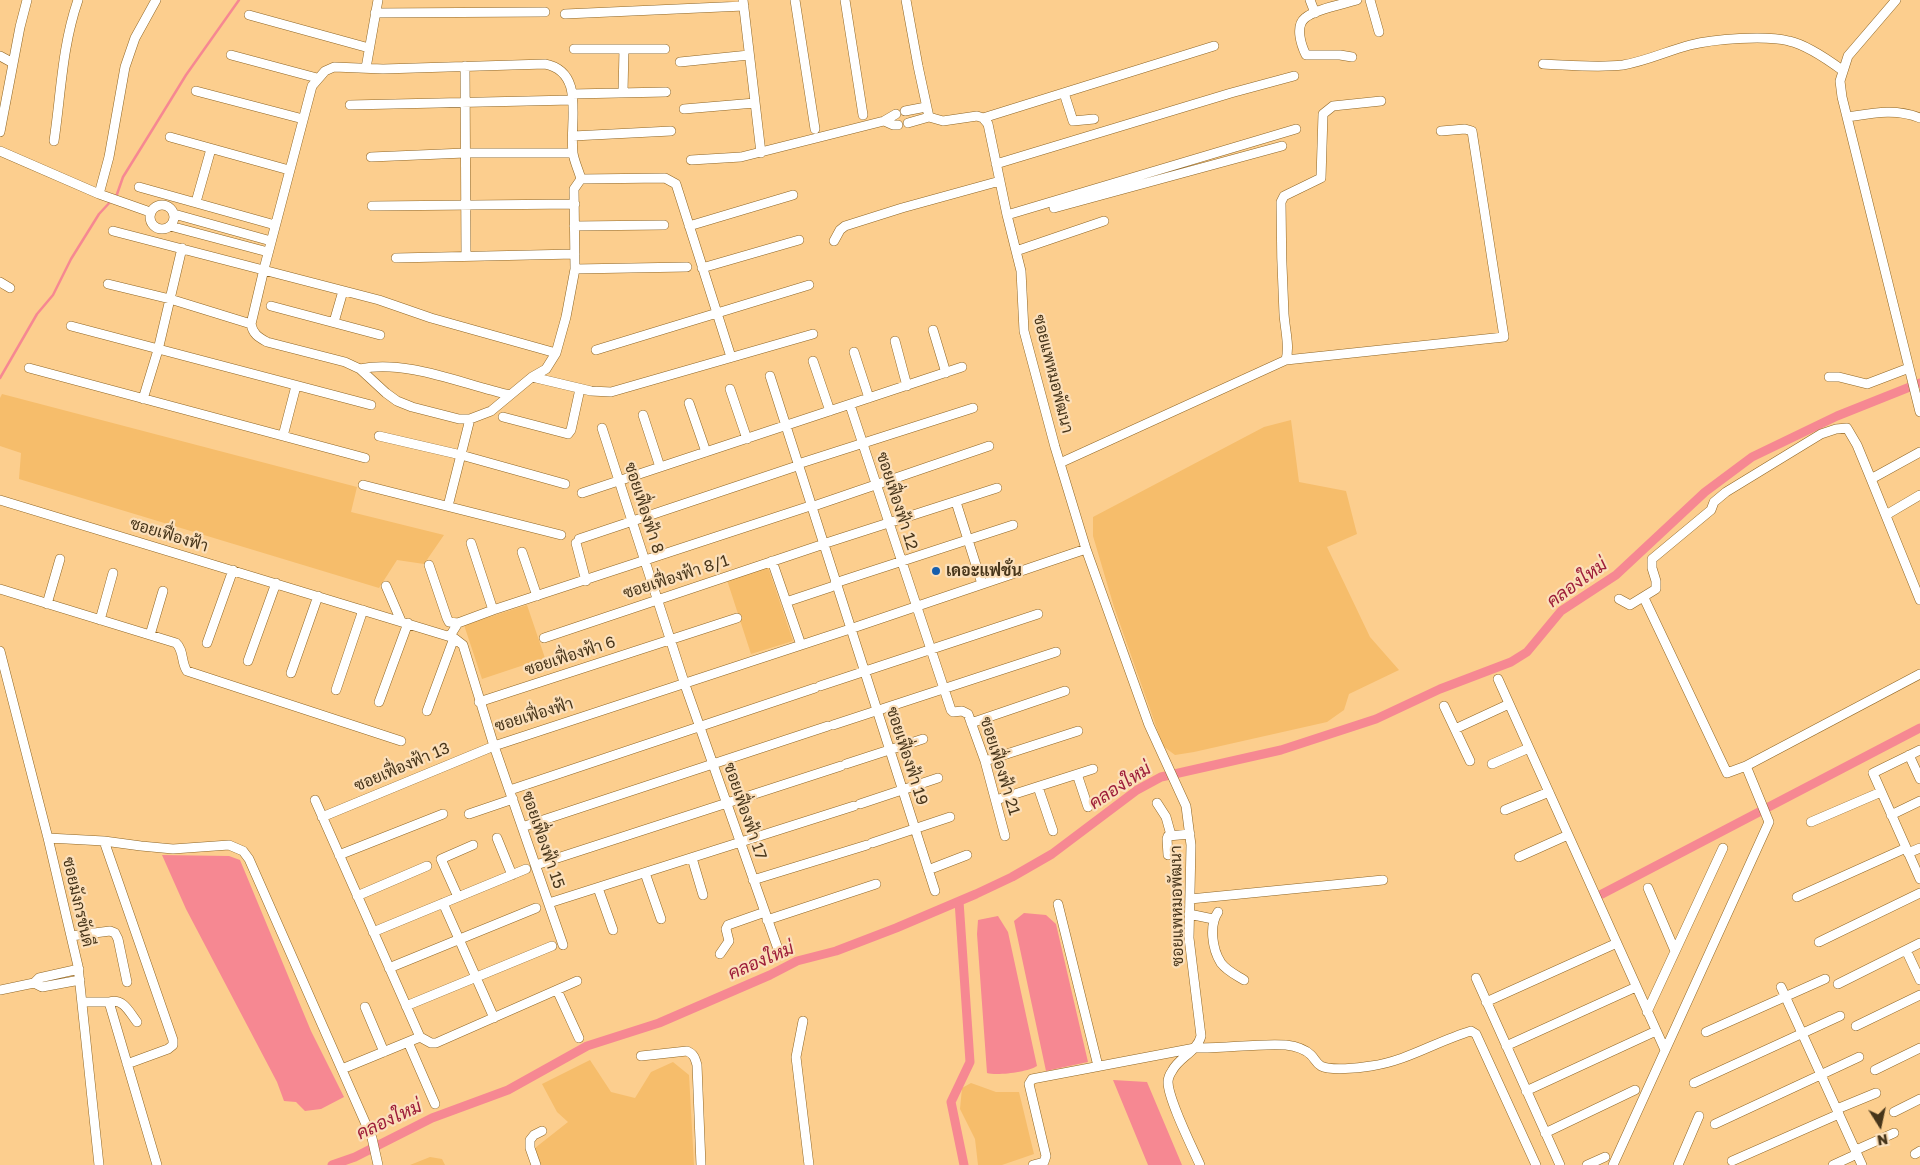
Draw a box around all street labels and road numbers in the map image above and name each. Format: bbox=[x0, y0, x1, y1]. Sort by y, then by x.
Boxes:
street label: ซอยแพหมอพัฒนา bbox=[1029, 313, 1077, 435]
street label: ซอยเฟื่องฟ้า 12 bbox=[872, 450, 922, 552]
street label: ซอยเฟื่องฟ้า 8 bbox=[620, 460, 668, 556]
street label: ซอยเฟื่องฟ้า bbox=[128, 514, 210, 556]
street label: ซอยเฟื่องฟ้า 8/1 bbox=[621, 551, 731, 603]
street label: ซอยเฟื่องฟ้า 6 bbox=[522, 632, 618, 680]
street label: ซอยเฟื่องฟ้า bbox=[493, 694, 575, 736]
street label: ซอยเฟื่องฟ้า 19 bbox=[882, 704, 932, 808]
street label: ซอยเฟื่องฟ้า 21 bbox=[976, 714, 1024, 818]
street label: ซอยเฟื่องฟ้า 13 bbox=[351, 738, 453, 796]
street label: ซอยเฟื่องฟ้า 17 bbox=[719, 760, 771, 862]
street label: ซอยเฟื่องฟ้า 15 bbox=[517, 789, 569, 891]
street label: ซอยแพหมอพัฒนา bbox=[1166, 845, 1188, 967]
street label: ซอยมังกรขันดี bbox=[58, 855, 98, 949]

